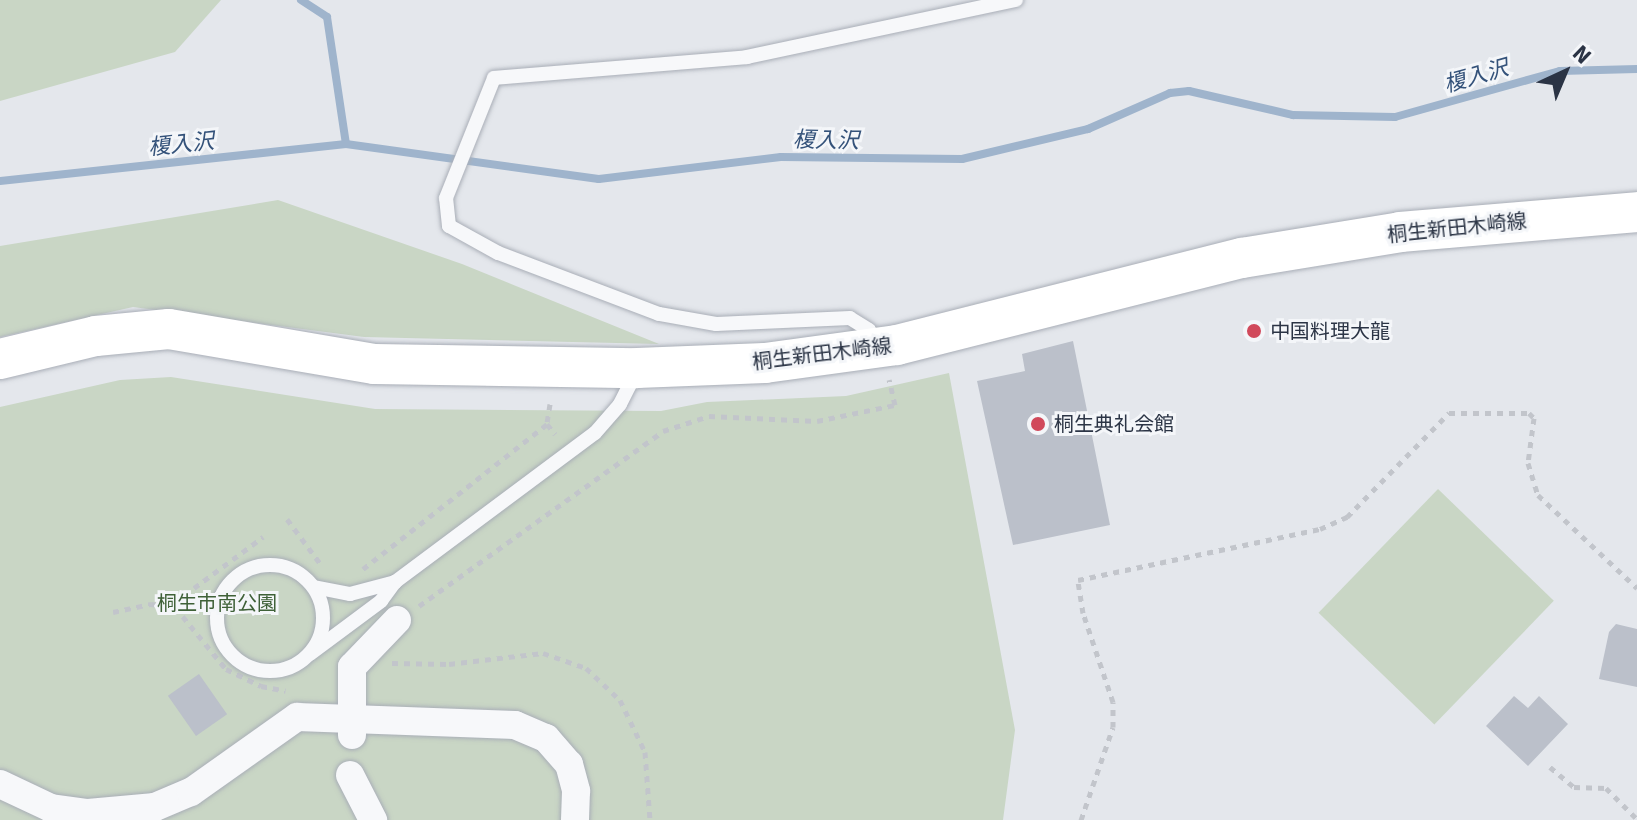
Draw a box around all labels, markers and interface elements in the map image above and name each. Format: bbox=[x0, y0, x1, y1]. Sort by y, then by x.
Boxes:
north arrow bbox=[1525, 32, 1605, 112]
text: N bbox=[1567, 39, 1597, 69]
water label: 榎入沢 bbox=[1441, 54, 1511, 98]
water label: 榎入沢 bbox=[793, 126, 859, 154]
water label: 榎入沢 bbox=[147, 127, 215, 161]
street label: 桐生新田木崎線 bbox=[1386, 209, 1528, 247]
place label: 中国料理大龍 bbox=[1270, 319, 1390, 343]
marker: 中国料理大龍 bbox=[1245, 322, 1263, 340]
street label: 桐生新田木崎線 bbox=[751, 334, 893, 374]
place label: 桐生典礼会館 bbox=[1054, 412, 1174, 436]
marker: 桐生典礼会館 bbox=[1029, 415, 1047, 433]
park label: 桐生市南公園 bbox=[157, 591, 277, 615]

